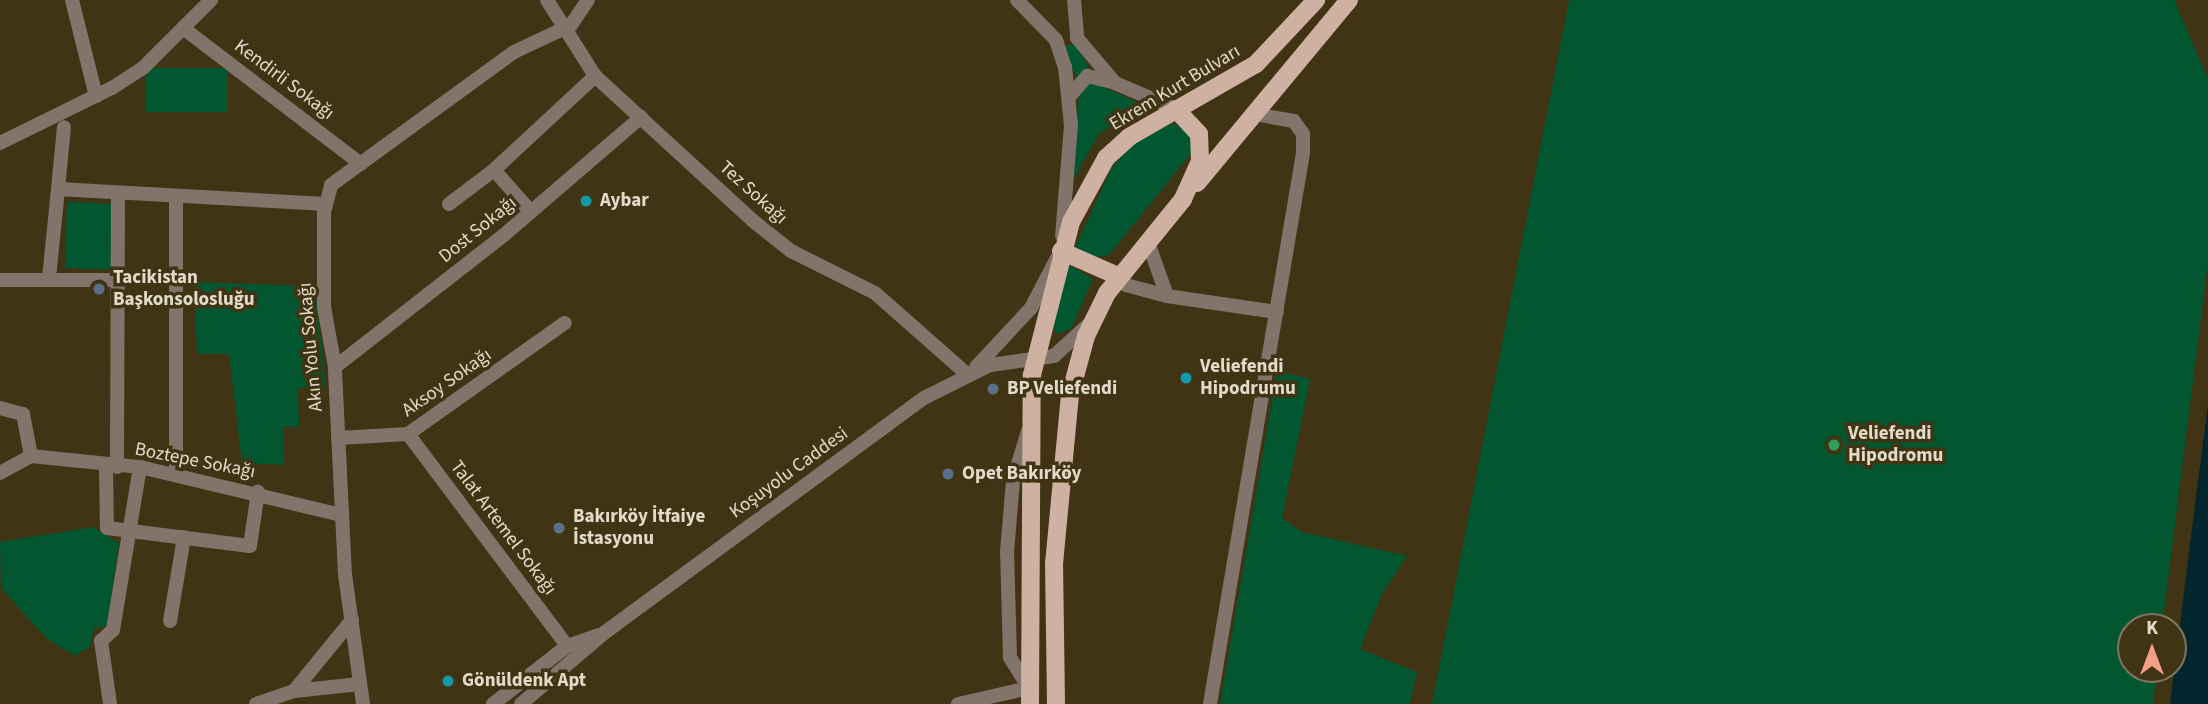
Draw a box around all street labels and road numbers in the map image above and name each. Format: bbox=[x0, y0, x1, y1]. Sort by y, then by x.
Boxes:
street label: Kendirli Sokağı bbox=[229, 35, 339, 125]
street label: Ekrem Kurt Bulvarı bbox=[1106, 40, 1244, 136]
street label: Tez Sokağı bbox=[714, 157, 792, 229]
street label: Dost Sokağı bbox=[435, 192, 521, 268]
street label: Akın Yolu Sokağı bbox=[294, 281, 328, 413]
street label: Aksoy Sokağı bbox=[398, 344, 496, 422]
street label: Koşuyolu Caddesi bbox=[725, 422, 853, 524]
street label: Boztepe Sokağı bbox=[133, 438, 257, 484]
street label: Talat Artemel Sokağı bbox=[445, 456, 561, 600]

